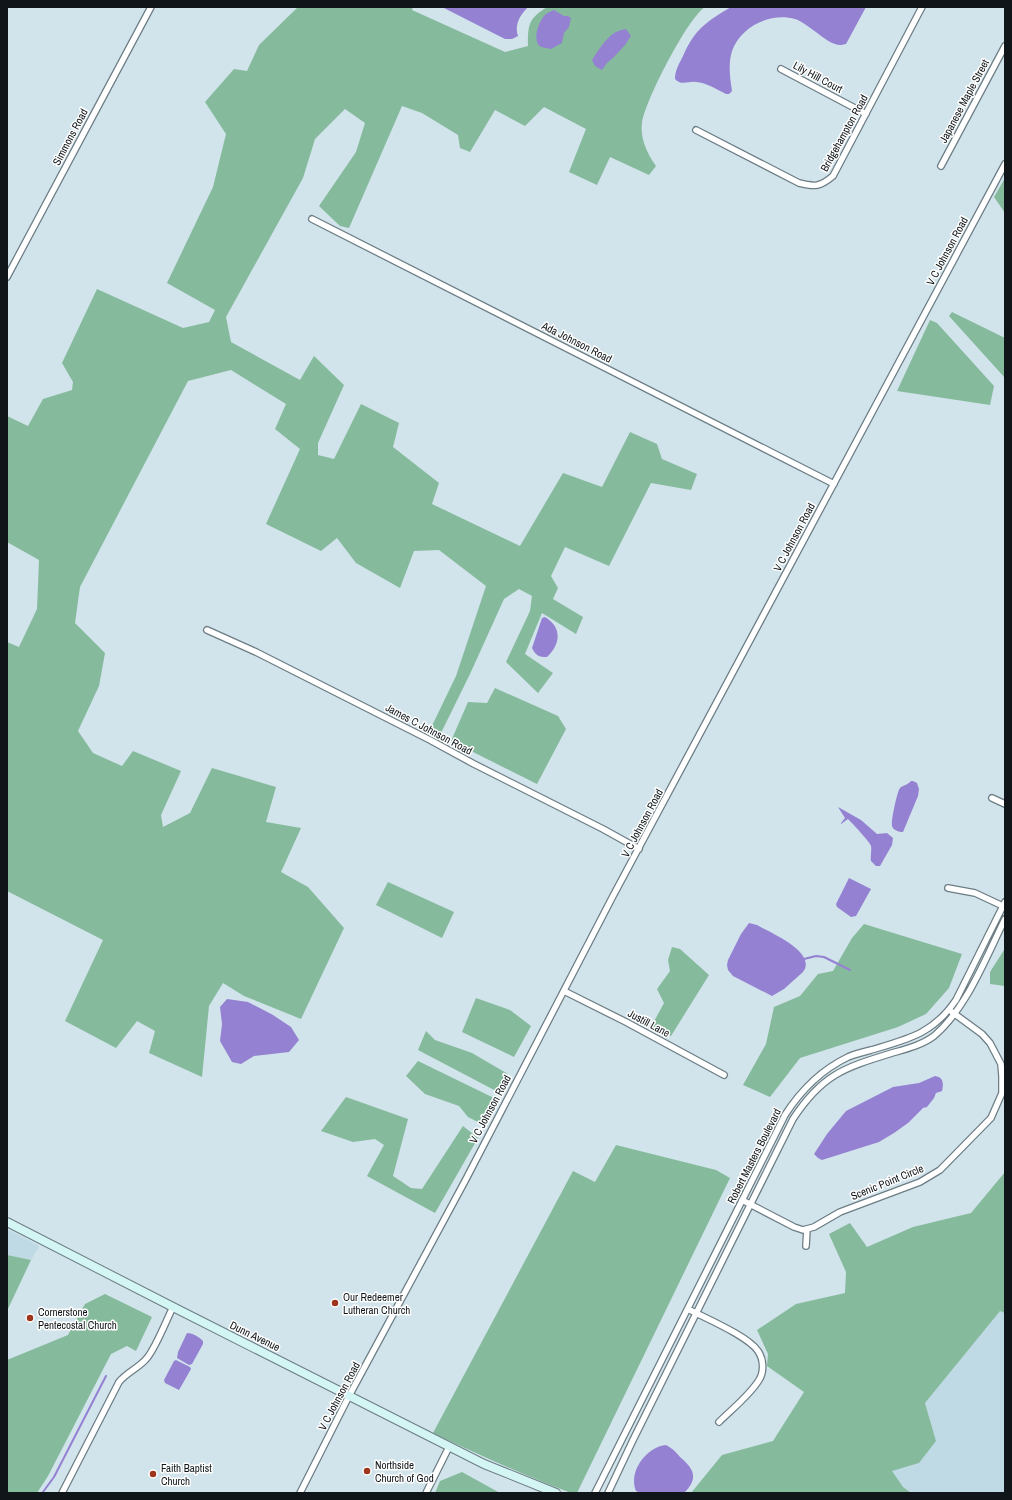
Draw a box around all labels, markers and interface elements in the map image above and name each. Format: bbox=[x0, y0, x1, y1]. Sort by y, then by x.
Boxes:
street label: Japanese Maple Street bbox=[936, 56, 992, 145]
street label: Lily Hill Court bbox=[791, 58, 846, 96]
street label: Bridgehampton Road bbox=[817, 92, 871, 174]
street label: Simmons Road bbox=[49, 106, 91, 168]
street label: V C Johnson Road bbox=[923, 214, 971, 288]
street label: Ada Johnson Road bbox=[539, 318, 614, 366]
street label: V C Johnson Road bbox=[770, 500, 818, 574]
street label: James C Johnson Road bbox=[383, 700, 475, 758]
street label: V C Johnson Road bbox=[618, 786, 666, 860]
street label: Justill Lane bbox=[626, 1006, 672, 1040]
street label: V C Johnson Road bbox=[466, 1072, 514, 1146]
street label: Robert Masters Boulevard bbox=[724, 1106, 784, 1206]
street label: Scenic Point Circle bbox=[849, 1161, 925, 1203]
place label: Our Redeemer Lutheran Church bbox=[343, 1290, 410, 1317]
marker: Our Redeemer Lutheran Church bbox=[330, 1298, 340, 1308]
place label: Cornerstone Pentecostal Church bbox=[38, 1305, 117, 1332]
marker: Cornerstone Pentecostal Church bbox=[25, 1313, 35, 1323]
street label: Dunn Avenue bbox=[228, 1318, 282, 1354]
street label: V C Johnson Road bbox=[315, 1359, 363, 1433]
place label: Northside Church of God bbox=[375, 1458, 434, 1485]
place label: Faith Baptist Church bbox=[161, 1461, 212, 1488]
marker: Northside Church of God bbox=[362, 1466, 372, 1476]
marker: Faith Baptist Church bbox=[148, 1469, 158, 1479]

